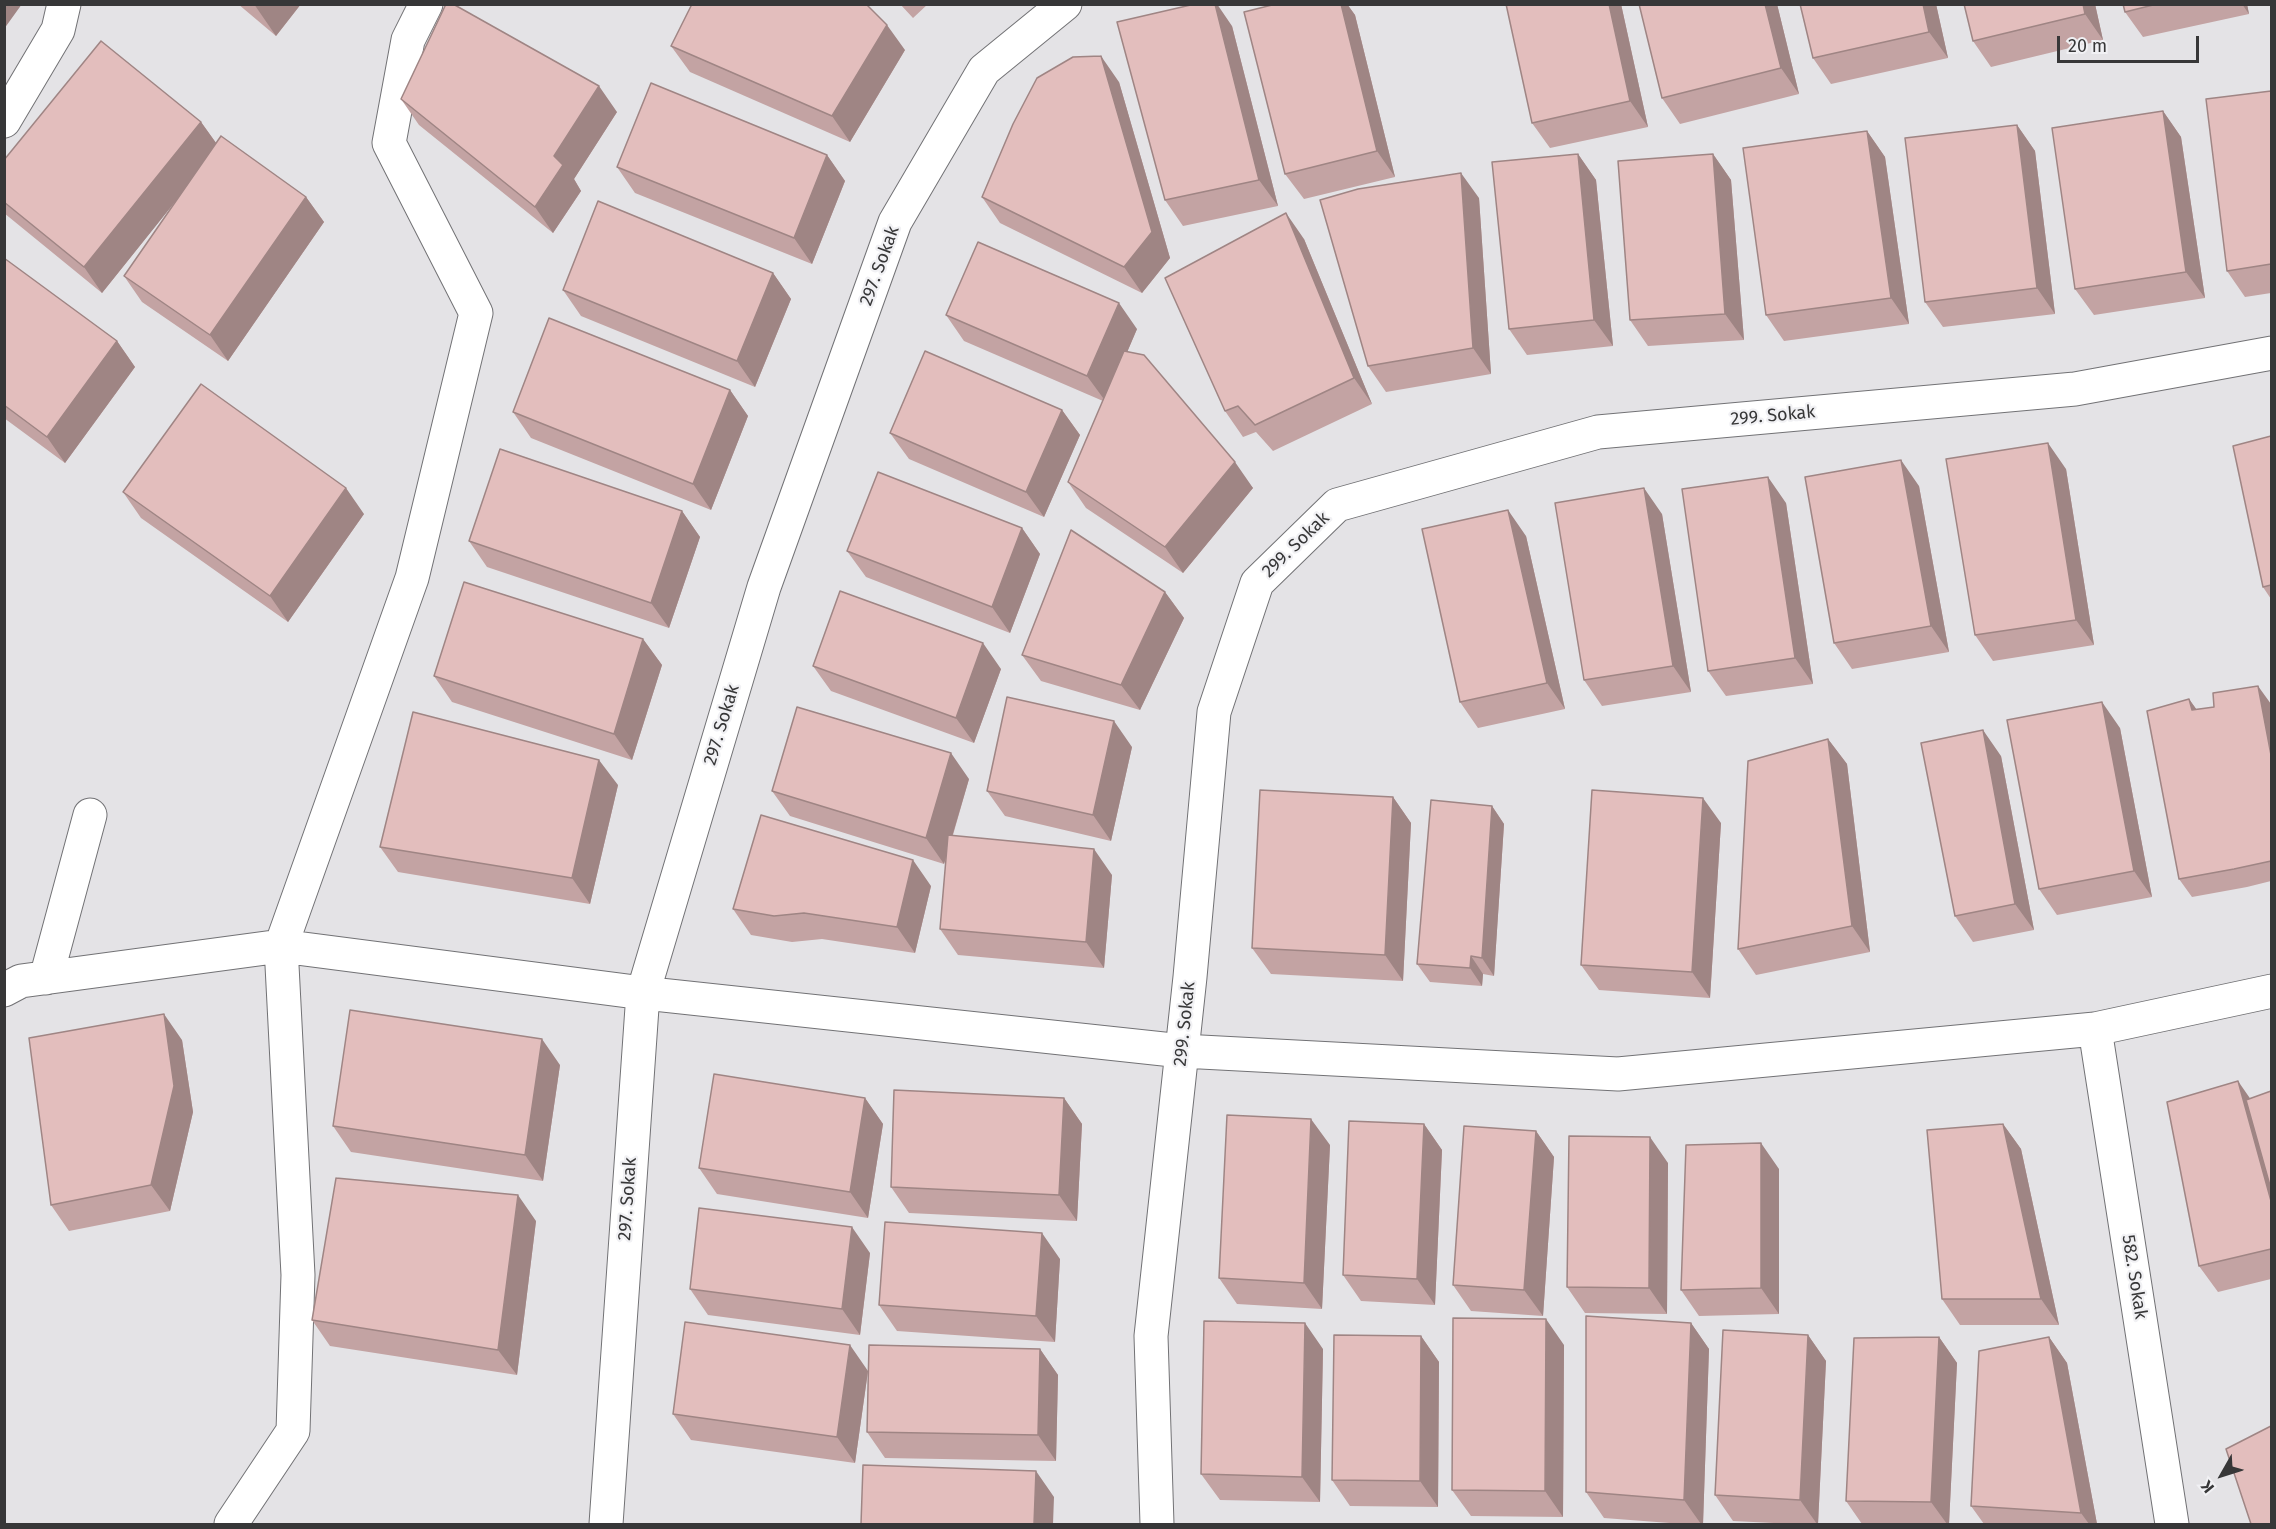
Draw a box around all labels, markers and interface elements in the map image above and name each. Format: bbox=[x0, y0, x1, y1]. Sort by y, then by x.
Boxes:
scale bar bbox=[2060, 24, 2202, 62]
text: 20 m bbox=[2068, 35, 2107, 57]
street label: 297. Sokak bbox=[856, 223, 904, 309]
street label: 299. Sokak bbox=[1730, 402, 1816, 430]
street label: 299. Sokak bbox=[1258, 508, 1334, 582]
street label: 297. Sokak bbox=[699, 682, 745, 768]
street label: 299. Sokak bbox=[1170, 981, 1200, 1067]
street label: 297. Sokak bbox=[614, 1157, 642, 1241]
street label: 582. Sokak bbox=[2117, 1233, 2151, 1321]
north arrow bbox=[2192, 1445, 2252, 1505]
text: K bbox=[2197, 1477, 2218, 1497]

